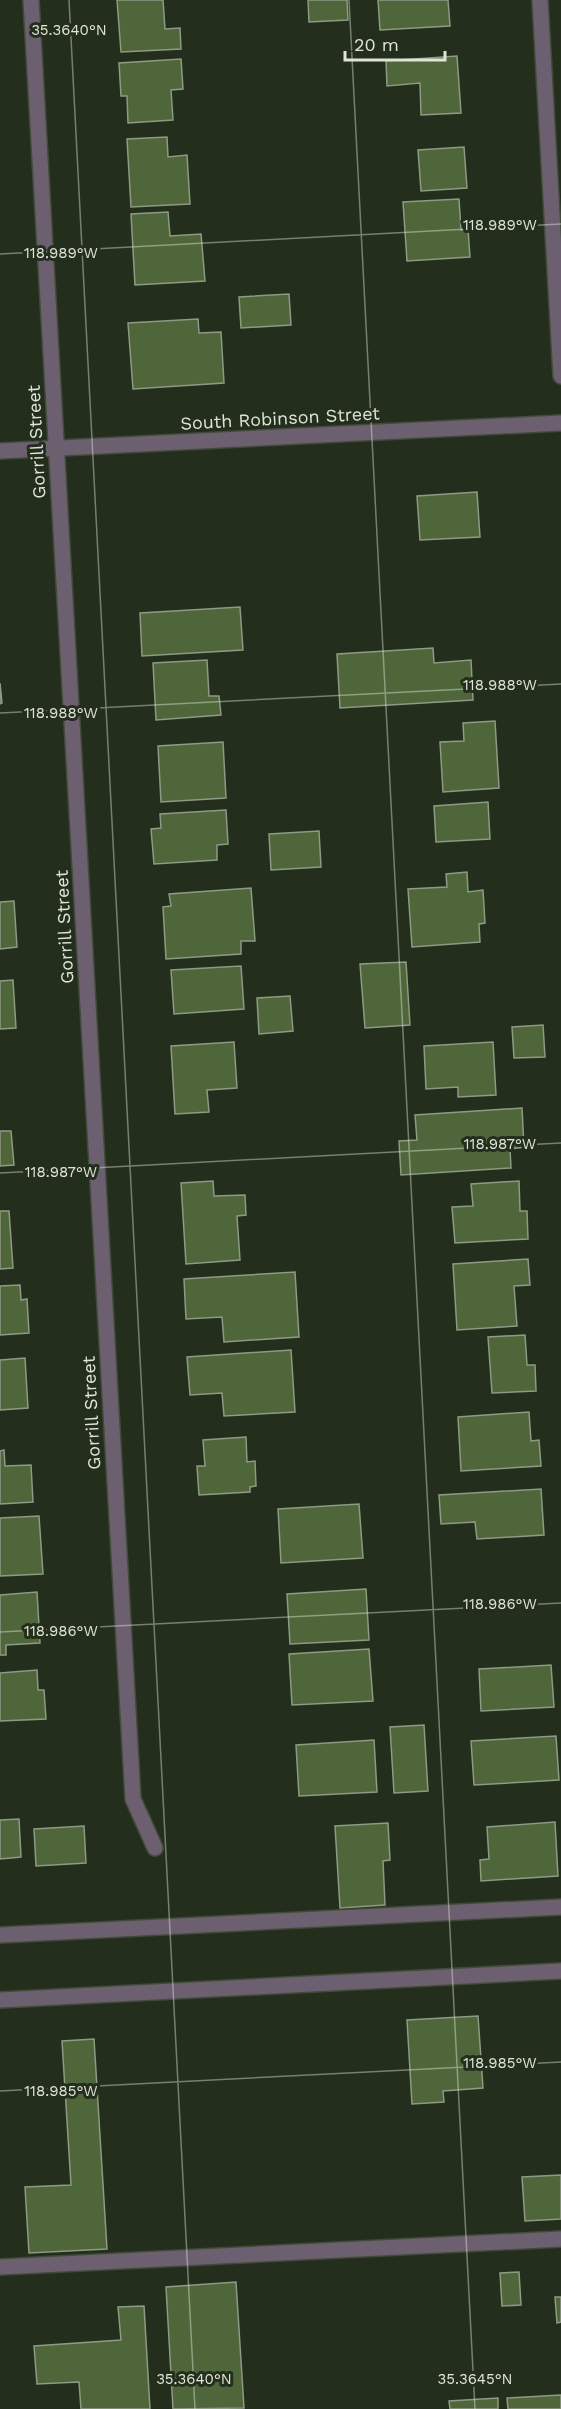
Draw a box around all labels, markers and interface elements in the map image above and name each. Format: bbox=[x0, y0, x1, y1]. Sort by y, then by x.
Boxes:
text: 35.3640°N bbox=[31, 21, 107, 39]
scale bar bbox=[345, 24, 446, 62]
text: 20 m bbox=[354, 34, 399, 55]
text: 118.989°W bbox=[463, 216, 537, 234]
text: 118.989°W bbox=[24, 244, 98, 262]
street label: Gorrill Street bbox=[23, 384, 49, 499]
street label: South Robinson Street bbox=[180, 402, 381, 434]
text: 118.988°W bbox=[463, 676, 537, 694]
text: 118.988°W bbox=[24, 704, 98, 722]
street label: Gorrill Street bbox=[51, 869, 77, 984]
text: 118.987°W bbox=[464, 1135, 536, 1153]
text: 118.987°W bbox=[25, 1163, 97, 1181]
street label: Gorrill Street bbox=[78, 1355, 104, 1470]
text: 118.986°W bbox=[463, 1595, 537, 1613]
text: 118.986°W bbox=[24, 1622, 98, 1640]
text: 118.985°W bbox=[463, 2054, 537, 2072]
text: 118.985°W bbox=[24, 2082, 98, 2100]
text: 35.3640°N bbox=[156, 2370, 232, 2388]
text: 35.3645°N bbox=[437, 2370, 513, 2388]

